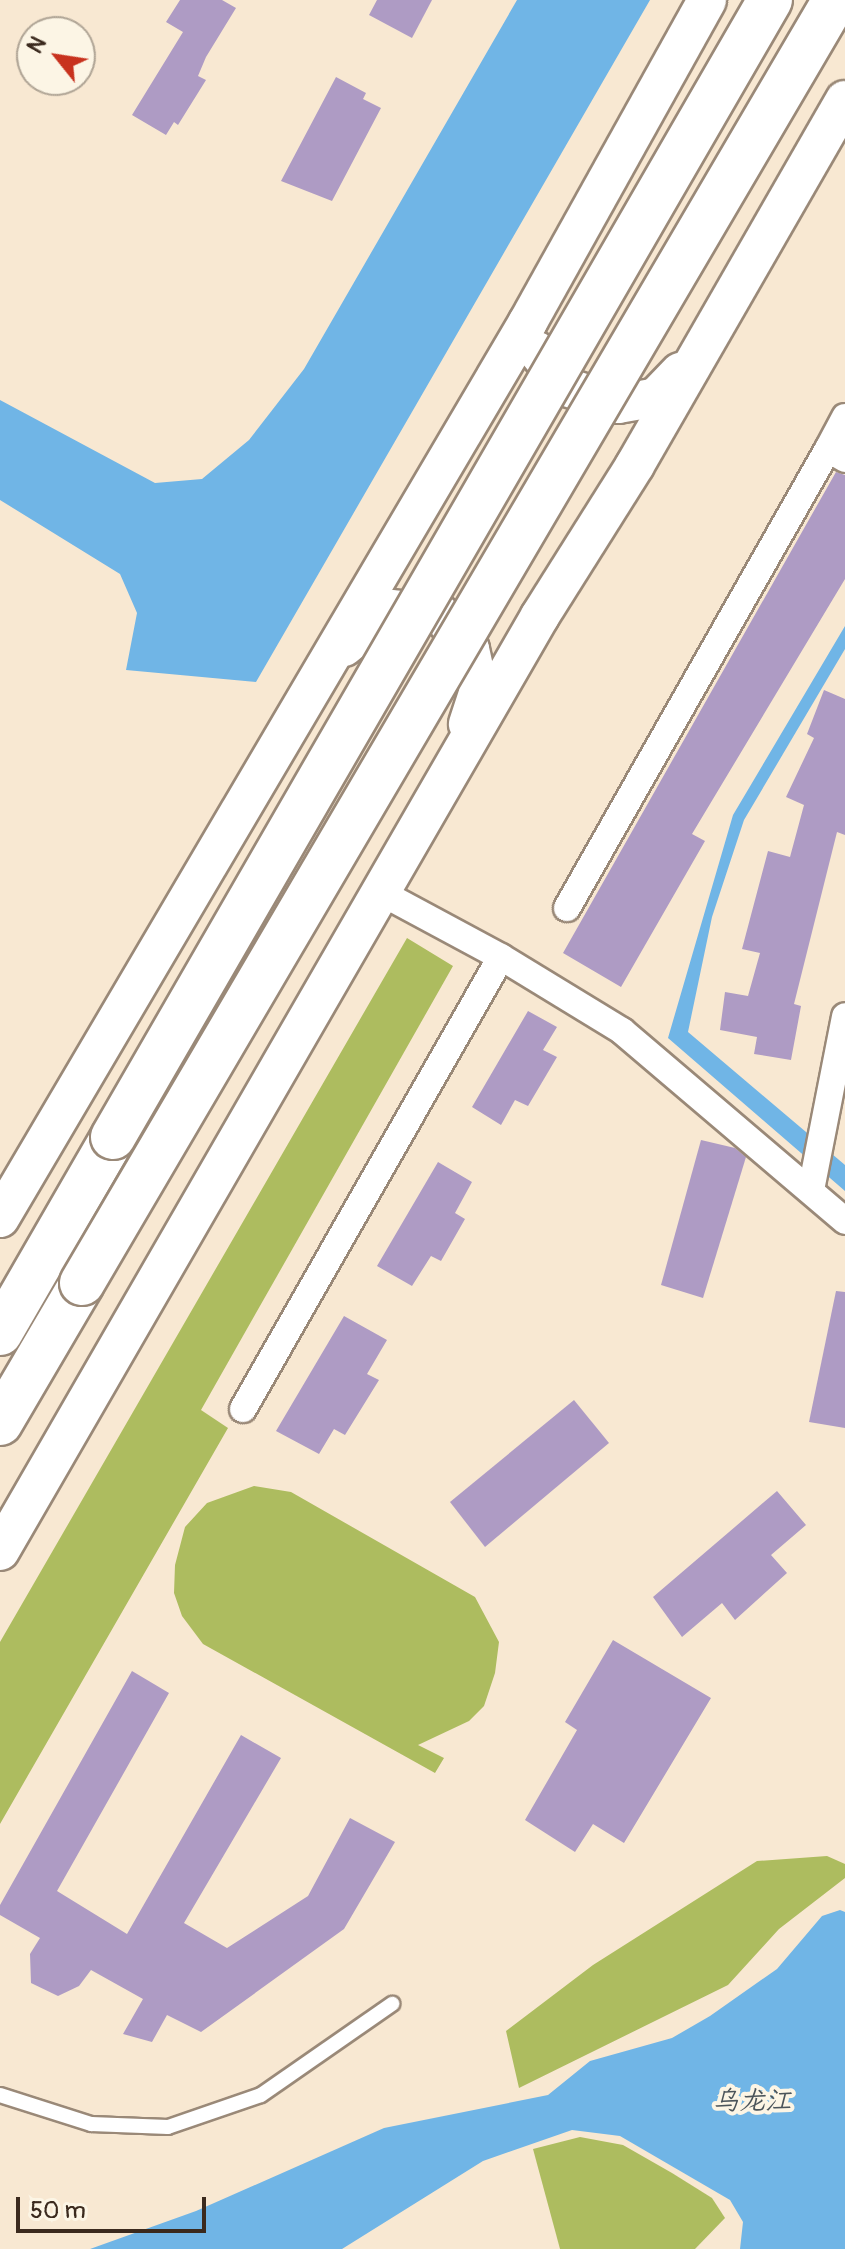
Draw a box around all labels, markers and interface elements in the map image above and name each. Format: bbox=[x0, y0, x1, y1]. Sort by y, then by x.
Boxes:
north arrow bbox=[16, 16, 96, 96]
text: N bbox=[21, 32, 53, 58]
water label: 乌龙江 bbox=[713, 2086, 791, 2118]
scale bar bbox=[20, 2181, 210, 2231]
text: 50 m bbox=[30, 2196, 86, 2225]

